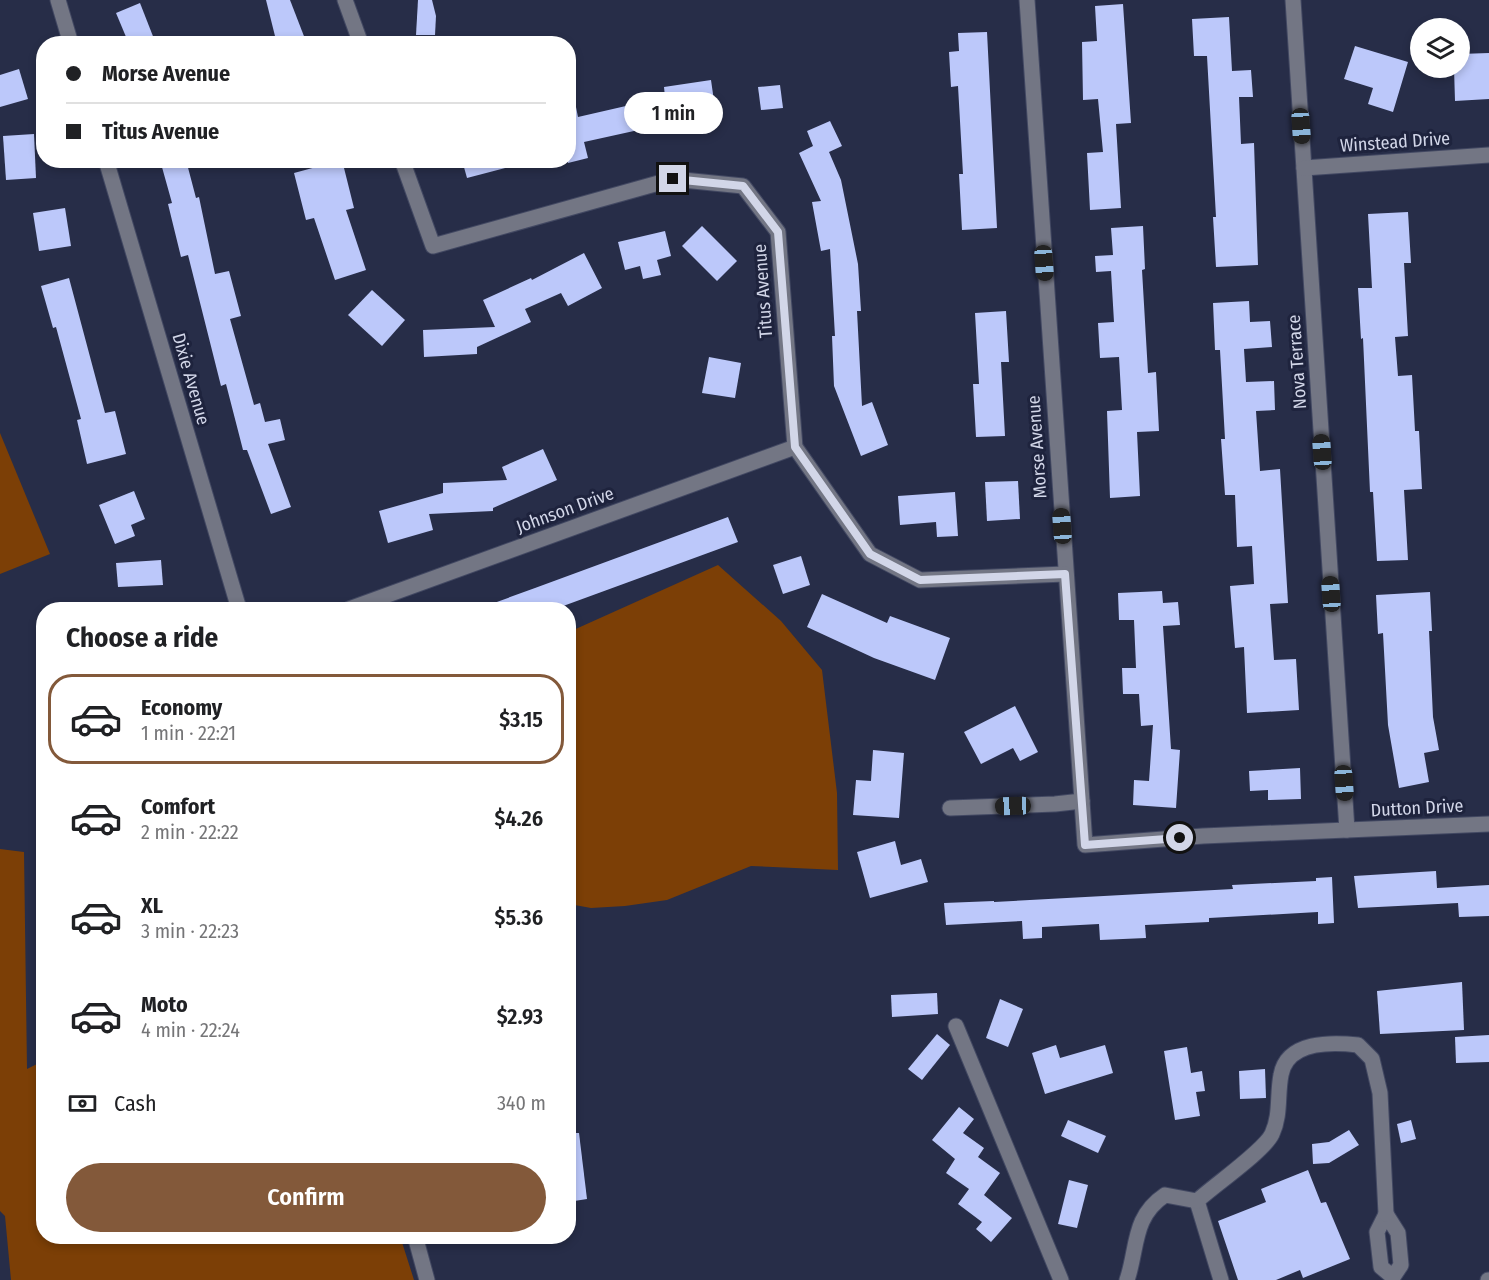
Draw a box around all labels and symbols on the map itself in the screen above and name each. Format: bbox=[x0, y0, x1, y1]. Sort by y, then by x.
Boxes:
callout: 1 min bbox=[624, 92, 722, 134]
car bbox=[1291, 107, 1311, 145]
street label: Winstead Drive bbox=[1339, 127, 1451, 157]
route end bbox=[659, 165, 686, 192]
street label: Titus Avenue bbox=[749, 243, 777, 339]
car bbox=[1034, 244, 1054, 282]
street label: Nova Terrace bbox=[1283, 314, 1311, 410]
street label: Dixie Avenue bbox=[167, 330, 215, 428]
street label: Morse Avenue bbox=[1022, 395, 1052, 499]
car bbox=[1312, 433, 1332, 471]
street label: Johnson Drive bbox=[513, 482, 617, 538]
car bbox=[1052, 507, 1072, 545]
car bbox=[1321, 575, 1341, 613]
car bbox=[1334, 764, 1354, 802]
street label: Dutton Drive bbox=[1370, 795, 1464, 821]
car bbox=[995, 796, 1031, 816]
route start bbox=[1166, 824, 1193, 851]

